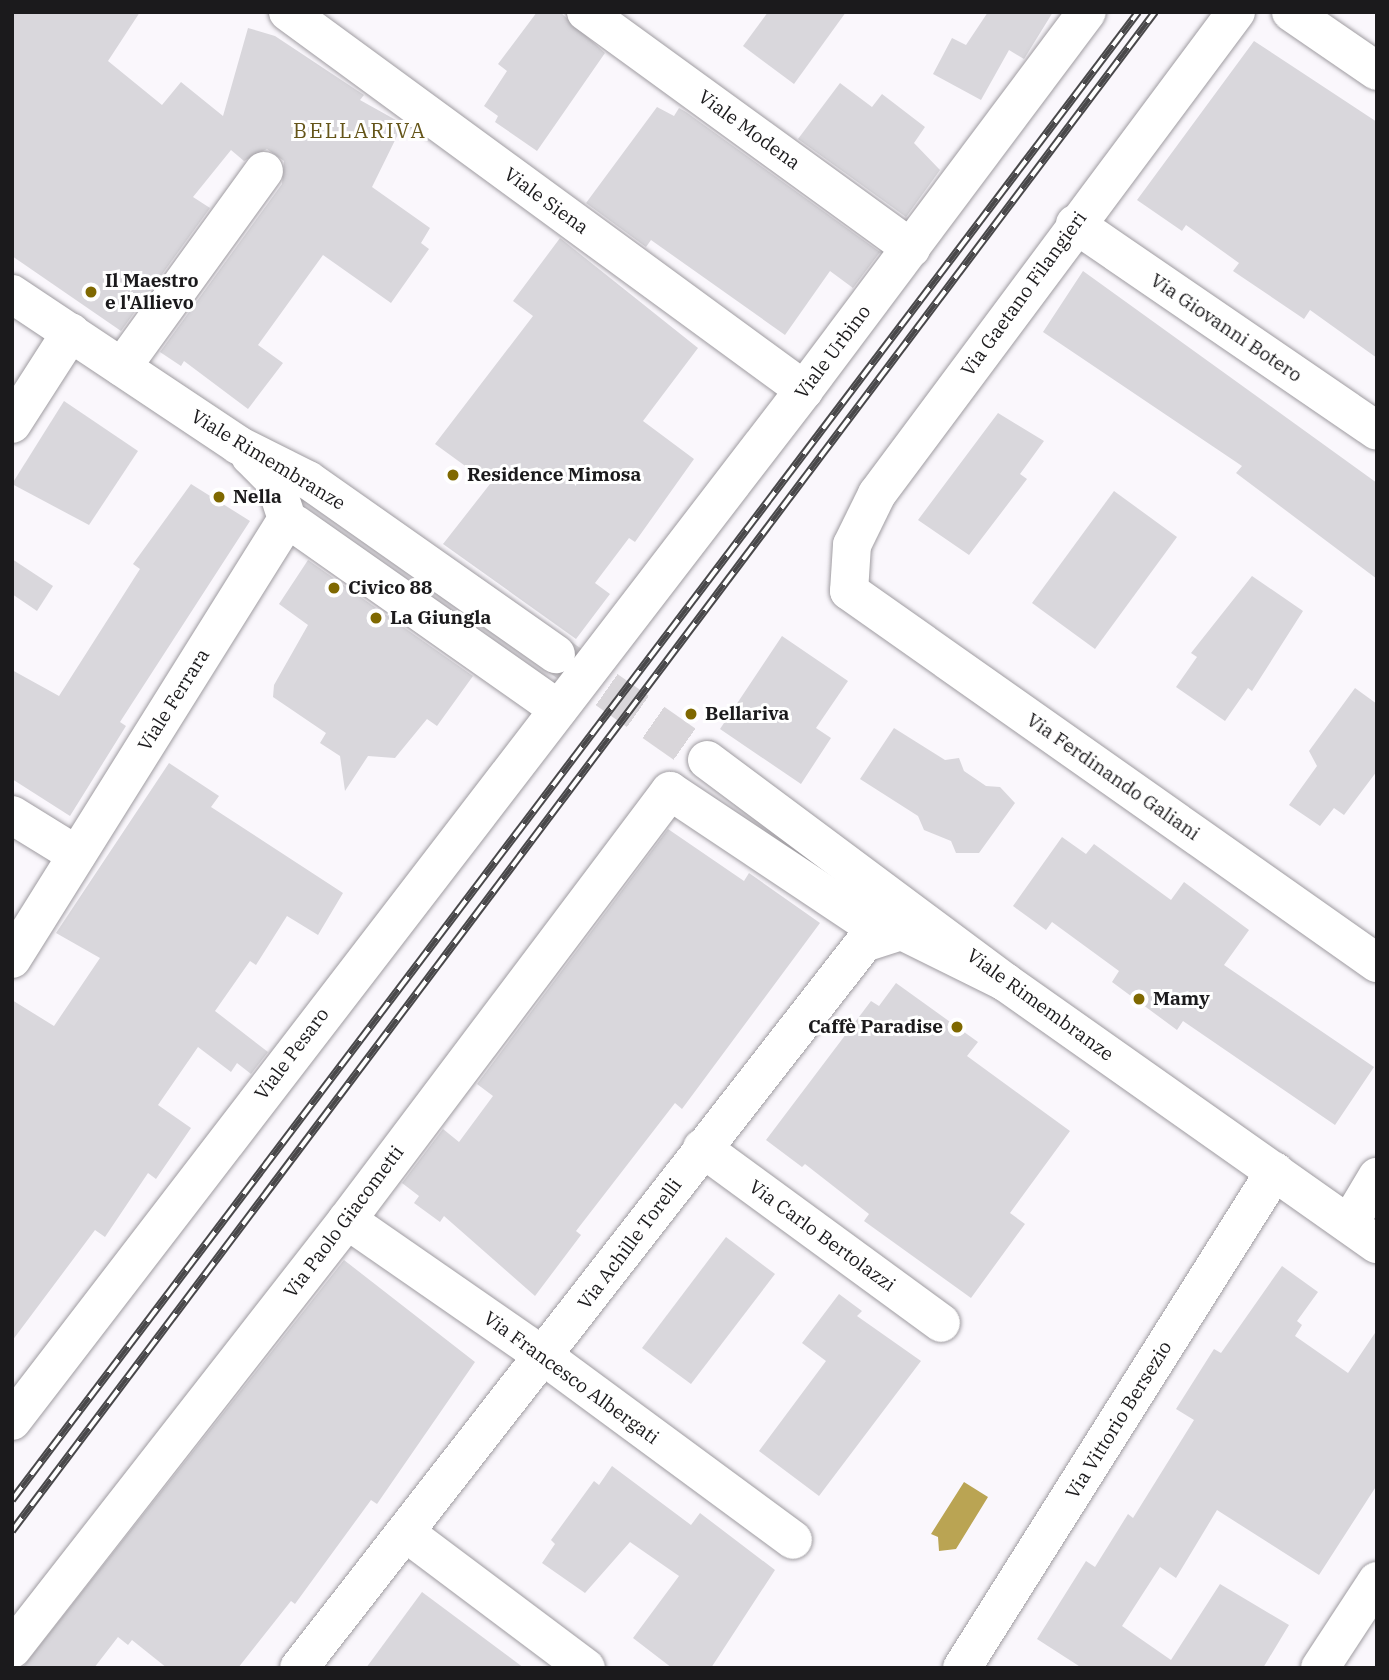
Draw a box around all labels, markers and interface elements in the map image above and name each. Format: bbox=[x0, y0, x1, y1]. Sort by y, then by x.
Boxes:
street label: Viale Modena bbox=[694, 85, 804, 175]
district label: BELLARIVA bbox=[294, 117, 426, 143]
street label: Viale Siena bbox=[499, 163, 593, 239]
street label: Via Gaetano Filangieri bbox=[956, 207, 1092, 381]
street label: Via Giovanni Botero bbox=[1146, 269, 1306, 387]
place label: Il Maestro e l'Allievo bbox=[105, 270, 199, 314]
marker: Il Maestro e l'Allievo bbox=[83, 284, 99, 300]
street label: Viale Urbino bbox=[790, 301, 876, 403]
street label: Viale Rimembranze bbox=[187, 405, 349, 515]
place label: Residence Mimosa bbox=[467, 464, 641, 486]
marker: Residence Mimosa bbox=[445, 467, 461, 483]
place label: Nella bbox=[233, 486, 282, 508]
marker: Nella bbox=[211, 489, 227, 505]
place label: Civico 88 bbox=[348, 577, 432, 599]
marker: Civico 88 bbox=[326, 580, 342, 596]
place label: La Giungla bbox=[390, 607, 491, 629]
marker: La Giungla bbox=[368, 610, 384, 626]
street label: Viale Ferrara bbox=[134, 645, 214, 755]
place label: Bellariva bbox=[705, 703, 789, 725]
marker: Bellariva bbox=[683, 706, 699, 722]
street label: Via Ferdinando Galiani bbox=[1022, 709, 1204, 845]
street label: Viale Rimembranze bbox=[962, 944, 1118, 1066]
place label: Mamy bbox=[1153, 988, 1210, 1010]
marker: Mamy bbox=[1131, 991, 1147, 1007]
street label: Viale Pesaro bbox=[250, 1003, 334, 1105]
place label: Caffè Paradise bbox=[808, 1016, 943, 1038]
marker: Caffè Paradise bbox=[949, 1019, 965, 1035]
street label: Via Paolo Giacometti bbox=[279, 1142, 409, 1302]
street label: Via Achille Torelli bbox=[573, 1174, 687, 1314]
street label: Via Carlo Bertolazzi bbox=[744, 1175, 900, 1297]
street label: Via Francesco Albergati bbox=[479, 1307, 663, 1449]
street label: Via Vittorio Bersezio bbox=[1061, 1337, 1177, 1503]

